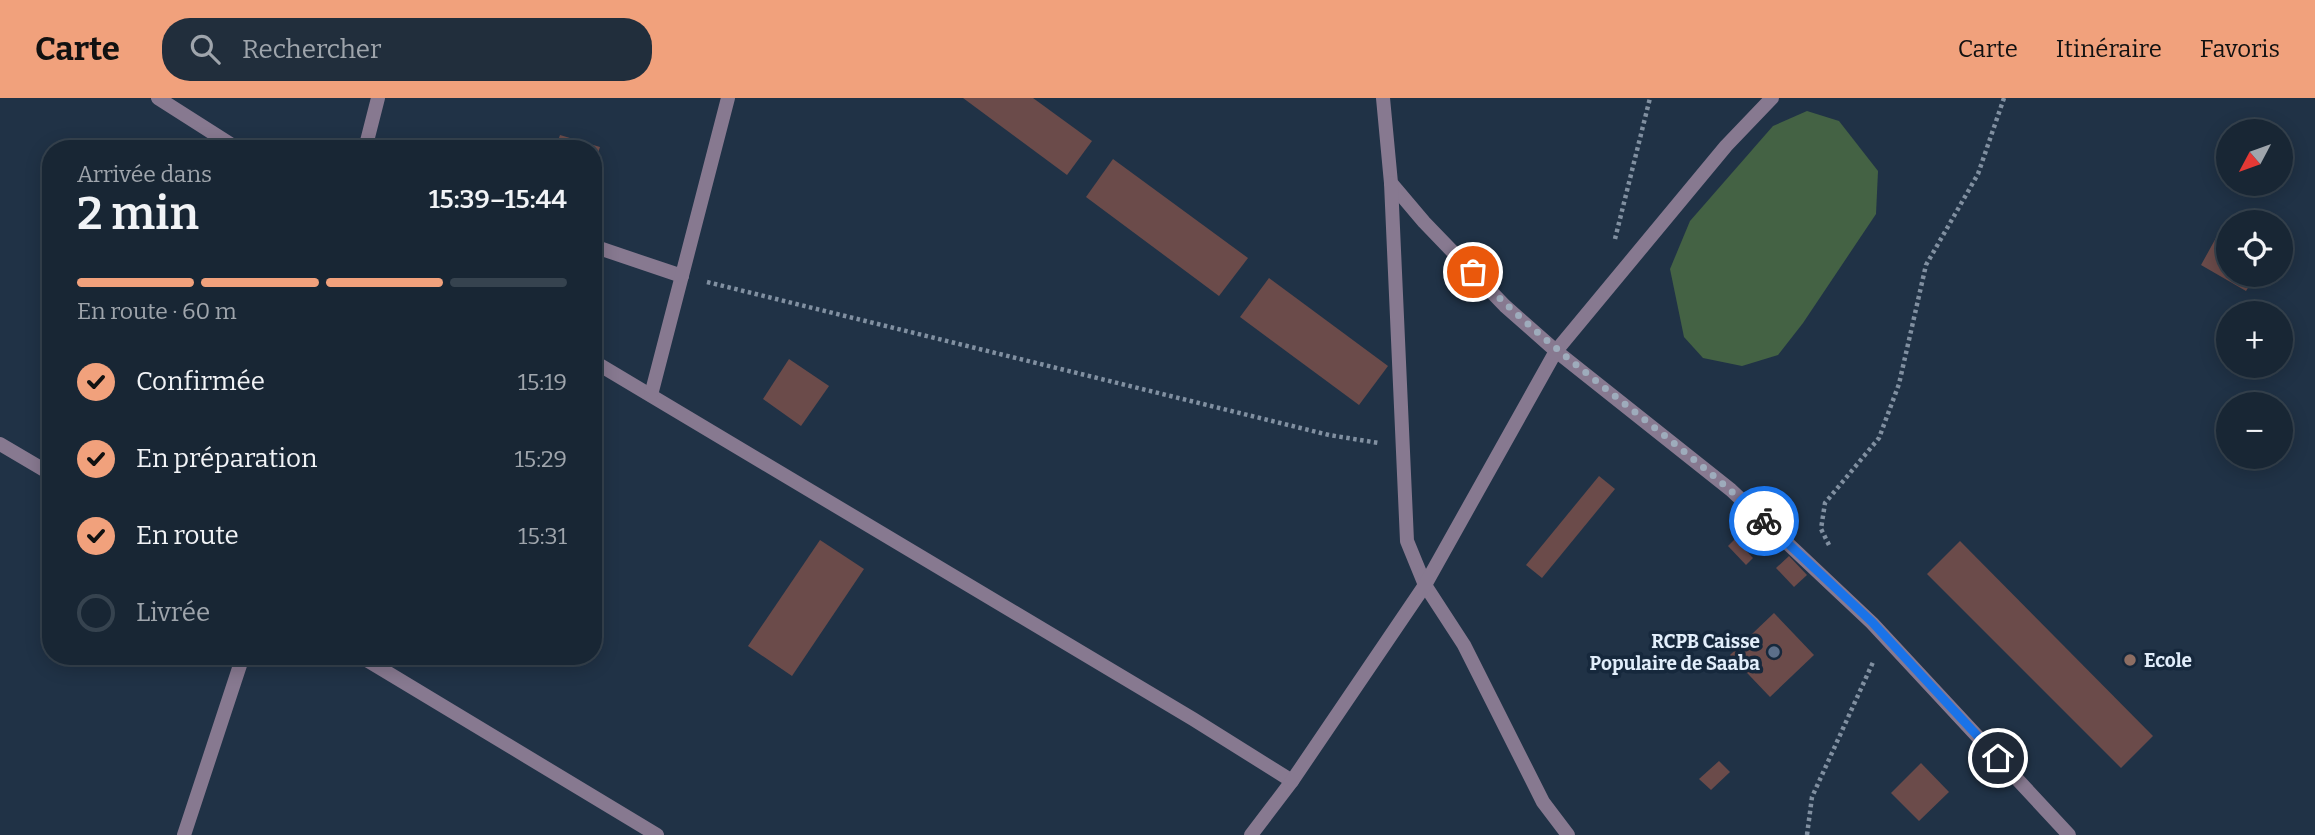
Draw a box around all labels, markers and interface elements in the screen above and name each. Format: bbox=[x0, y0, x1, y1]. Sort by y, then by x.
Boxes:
search box bbox=[162, 18, 652, 81]
text: Carte bbox=[35, 29, 120, 69]
icon: search bbox=[186, 30, 224, 68]
text: Rechercher bbox=[242, 34, 382, 65]
text: Carte bbox=[1958, 35, 2018, 63]
text: Itinéraire bbox=[2056, 35, 2162, 63]
text: Favoris bbox=[2200, 35, 2280, 63]
north arrow bbox=[2216, 119, 2292, 196]
map controls bbox=[2216, 119, 2293, 469]
text: Arrivée dans bbox=[77, 160, 212, 188]
text: 15:39–15:44 bbox=[429, 184, 567, 215]
text: 2 min bbox=[77, 186, 199, 241]
button: locate bbox=[2216, 210, 2293, 287]
pin bbox=[1443, 242, 1503, 302]
icon: bag bbox=[1454, 253, 1492, 291]
text: En route · 60 m bbox=[77, 297, 237, 325]
button: + bbox=[2216, 301, 2293, 378]
icon: check bbox=[77, 363, 115, 401]
text: Confirmée bbox=[136, 366, 265, 397]
text: 15:19 bbox=[518, 368, 567, 396]
button: − bbox=[2216, 392, 2293, 469]
icon: check bbox=[77, 440, 115, 478]
text: En préparation bbox=[136, 443, 317, 474]
text: 15:29 bbox=[515, 445, 567, 473]
courier bbox=[1729, 486, 1799, 556]
icon: bike bbox=[1745, 502, 1783, 540]
icon: check bbox=[77, 517, 115, 555]
text: En route bbox=[136, 520, 239, 551]
text: 15:31 bbox=[518, 522, 567, 550]
text: Livrée bbox=[136, 597, 210, 628]
place label: RCPB Caisse Populaire de Saaba bbox=[1590, 630, 1760, 675]
marker: RCPB Caisse Populaire de Saaba bbox=[1766, 644, 1782, 660]
place label: Ecole bbox=[2144, 649, 2192, 672]
marker: Ecole bbox=[2122, 652, 2138, 668]
pin bbox=[1968, 728, 2028, 788]
icon: home bbox=[1979, 739, 2017, 777]

